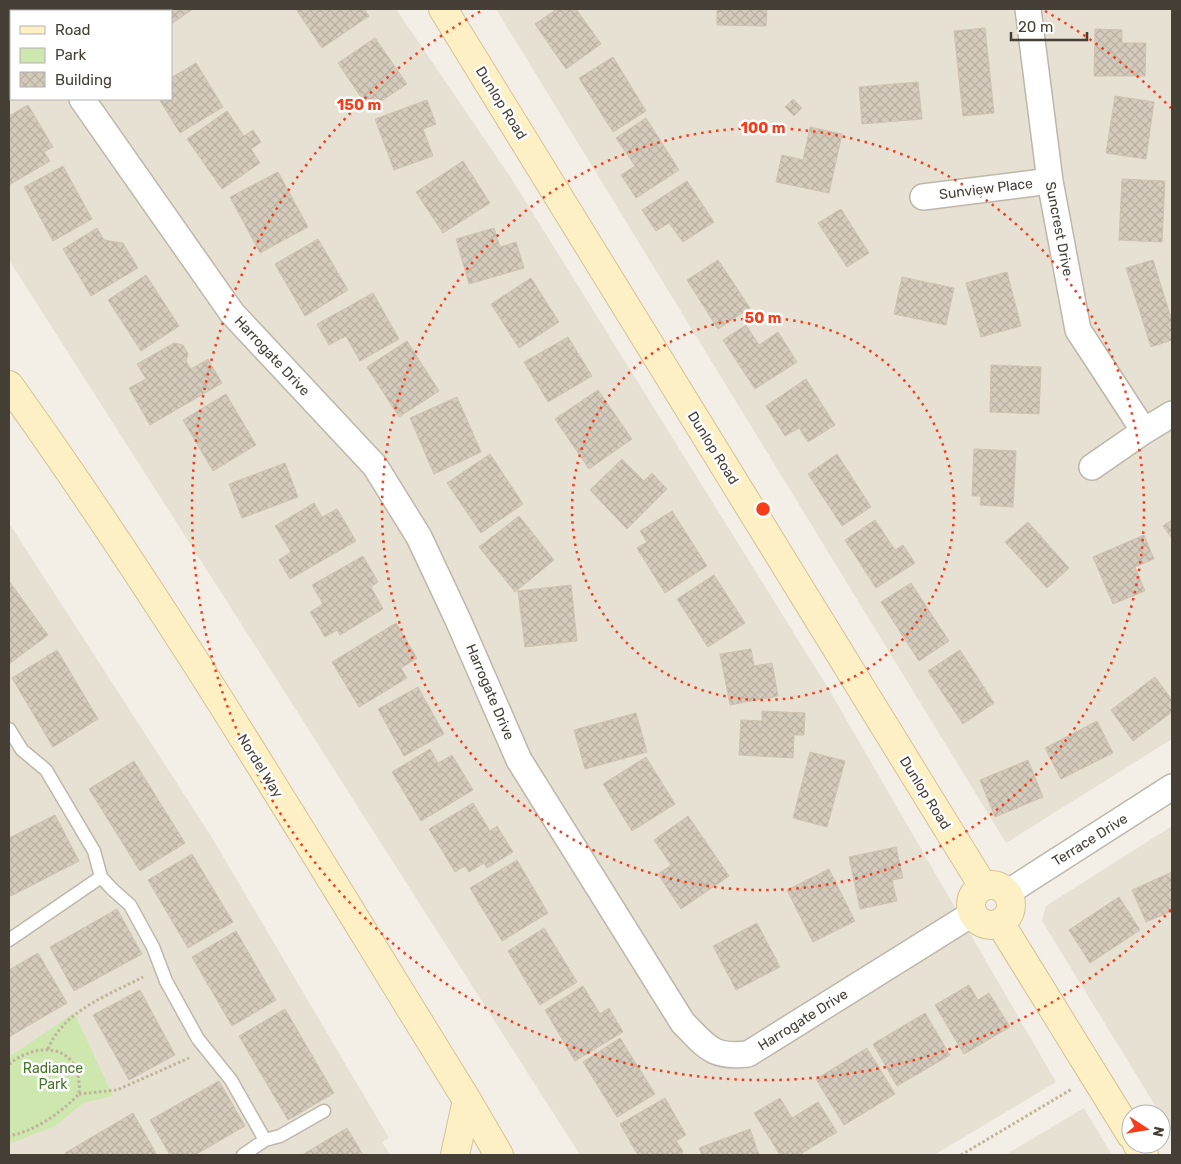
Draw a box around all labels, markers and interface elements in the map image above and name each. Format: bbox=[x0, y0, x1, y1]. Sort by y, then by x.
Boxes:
legend bbox=[10, 10, 172, 100]
scale bar bbox=[1011, 10, 1087, 42]
text: 20 m bbox=[1018, 18, 1053, 36]
text: Road bbox=[55, 21, 91, 39]
text: Park bbox=[55, 46, 86, 64]
street label: Dunlop Road bbox=[472, 63, 530, 143]
text: Building bbox=[55, 71, 112, 89]
text: 150 m bbox=[337, 96, 381, 114]
text: 100 m bbox=[741, 119, 785, 137]
street label: Sunview Place bbox=[938, 175, 1034, 203]
street label: Suncrest Drive bbox=[1041, 180, 1077, 278]
text: 50 m bbox=[745, 309, 781, 327]
street label: Harrogate Drive bbox=[231, 313, 313, 399]
street label: Dunlop Road bbox=[684, 408, 742, 488]
centre of rings bbox=[754, 500, 772, 518]
street label: Harrogate Drive bbox=[462, 641, 518, 743]
street label: Nordel Way bbox=[234, 731, 286, 801]
street label: Dunlop Road bbox=[896, 753, 954, 833]
street label: Terrace Drive bbox=[1049, 810, 1131, 870]
street label: Harrogate Drive bbox=[755, 985, 851, 1054]
park label: Radiance Park bbox=[23, 1060, 83, 1093]
north arrow bbox=[1121, 1104, 1171, 1154]
text: N bbox=[1149, 1125, 1168, 1138]

